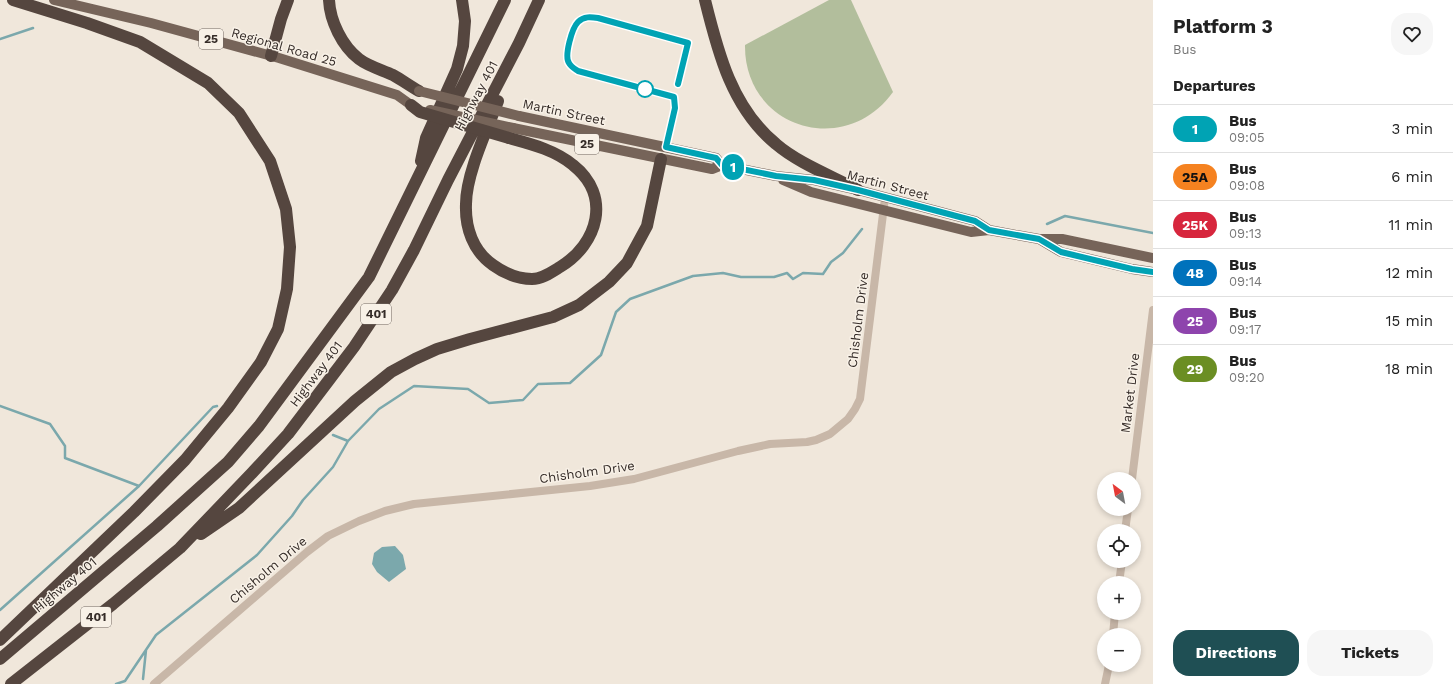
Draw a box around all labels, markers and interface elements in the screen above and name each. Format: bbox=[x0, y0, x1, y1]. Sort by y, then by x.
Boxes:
button: heart bbox=[1391, 13, 1433, 55]
text: Platform 3 bbox=[1173, 15, 1273, 38]
street label: Regional Road 25 bbox=[230, 25, 338, 69]
road number: 25 bbox=[199, 29, 223, 49]
text: Bus bbox=[1173, 42, 1196, 57]
street label: Highway 401 bbox=[451, 58, 501, 134]
text: Departures bbox=[1173, 77, 1256, 95]
unlabelled marker bbox=[636, 80, 654, 98]
street label: Martin Street bbox=[521, 96, 607, 128]
text: Bus bbox=[1229, 112, 1257, 130]
text: 3 min bbox=[1392, 120, 1433, 138]
text: 1 bbox=[1192, 121, 1198, 137]
text: 09:05 bbox=[1229, 130, 1265, 145]
road number: 25 bbox=[575, 134, 599, 154]
line badge: 1 bbox=[720, 154, 746, 180]
text: 1 bbox=[730, 159, 736, 175]
text: Bus bbox=[1229, 160, 1257, 178]
street label: Martin Street bbox=[846, 167, 931, 203]
text: 6 min bbox=[1391, 168, 1433, 186]
text: 25A bbox=[1182, 169, 1208, 185]
text: 09:08 bbox=[1229, 178, 1265, 193]
text: Bus bbox=[1229, 208, 1257, 226]
text: 11 min bbox=[1389, 216, 1433, 234]
text: 25K bbox=[1182, 217, 1208, 233]
text: 09:13 bbox=[1229, 226, 1262, 241]
text: Bus bbox=[1229, 256, 1257, 274]
text: 12 min bbox=[1386, 264, 1433, 282]
text: 48 bbox=[1186, 265, 1204, 281]
street label: Chisholm Drive bbox=[845, 271, 871, 369]
text: 09:14 bbox=[1229, 274, 1262, 289]
road number: 401 bbox=[361, 304, 391, 324]
text: Bus bbox=[1229, 304, 1257, 322]
text: 15 min bbox=[1386, 312, 1433, 330]
text: 25 bbox=[1187, 313, 1203, 329]
text: 09:17 bbox=[1229, 322, 1261, 337]
street label: Highway 401 bbox=[287, 339, 345, 409]
street label: Market Drive bbox=[1118, 352, 1142, 434]
text: Bus bbox=[1229, 352, 1257, 370]
text: 18 min bbox=[1385, 360, 1433, 378]
text: 29 bbox=[1187, 361, 1203, 377]
text: 09:20 bbox=[1229, 370, 1265, 385]
street label: Chisholm Drive bbox=[538, 458, 636, 486]
north arrow bbox=[1097, 472, 1141, 516]
map controls bbox=[1097, 472, 1141, 672]
button: locate bbox=[1097, 524, 1141, 568]
street label: Chisholm Drive bbox=[226, 533, 310, 607]
street label: Highway 401 bbox=[30, 554, 100, 616]
button: + bbox=[1097, 576, 1141, 620]
road number: 401 bbox=[81, 607, 111, 627]
button: − bbox=[1097, 628, 1141, 672]
button: Directions bbox=[1173, 630, 1299, 676]
button: Tickets bbox=[1307, 630, 1433, 676]

